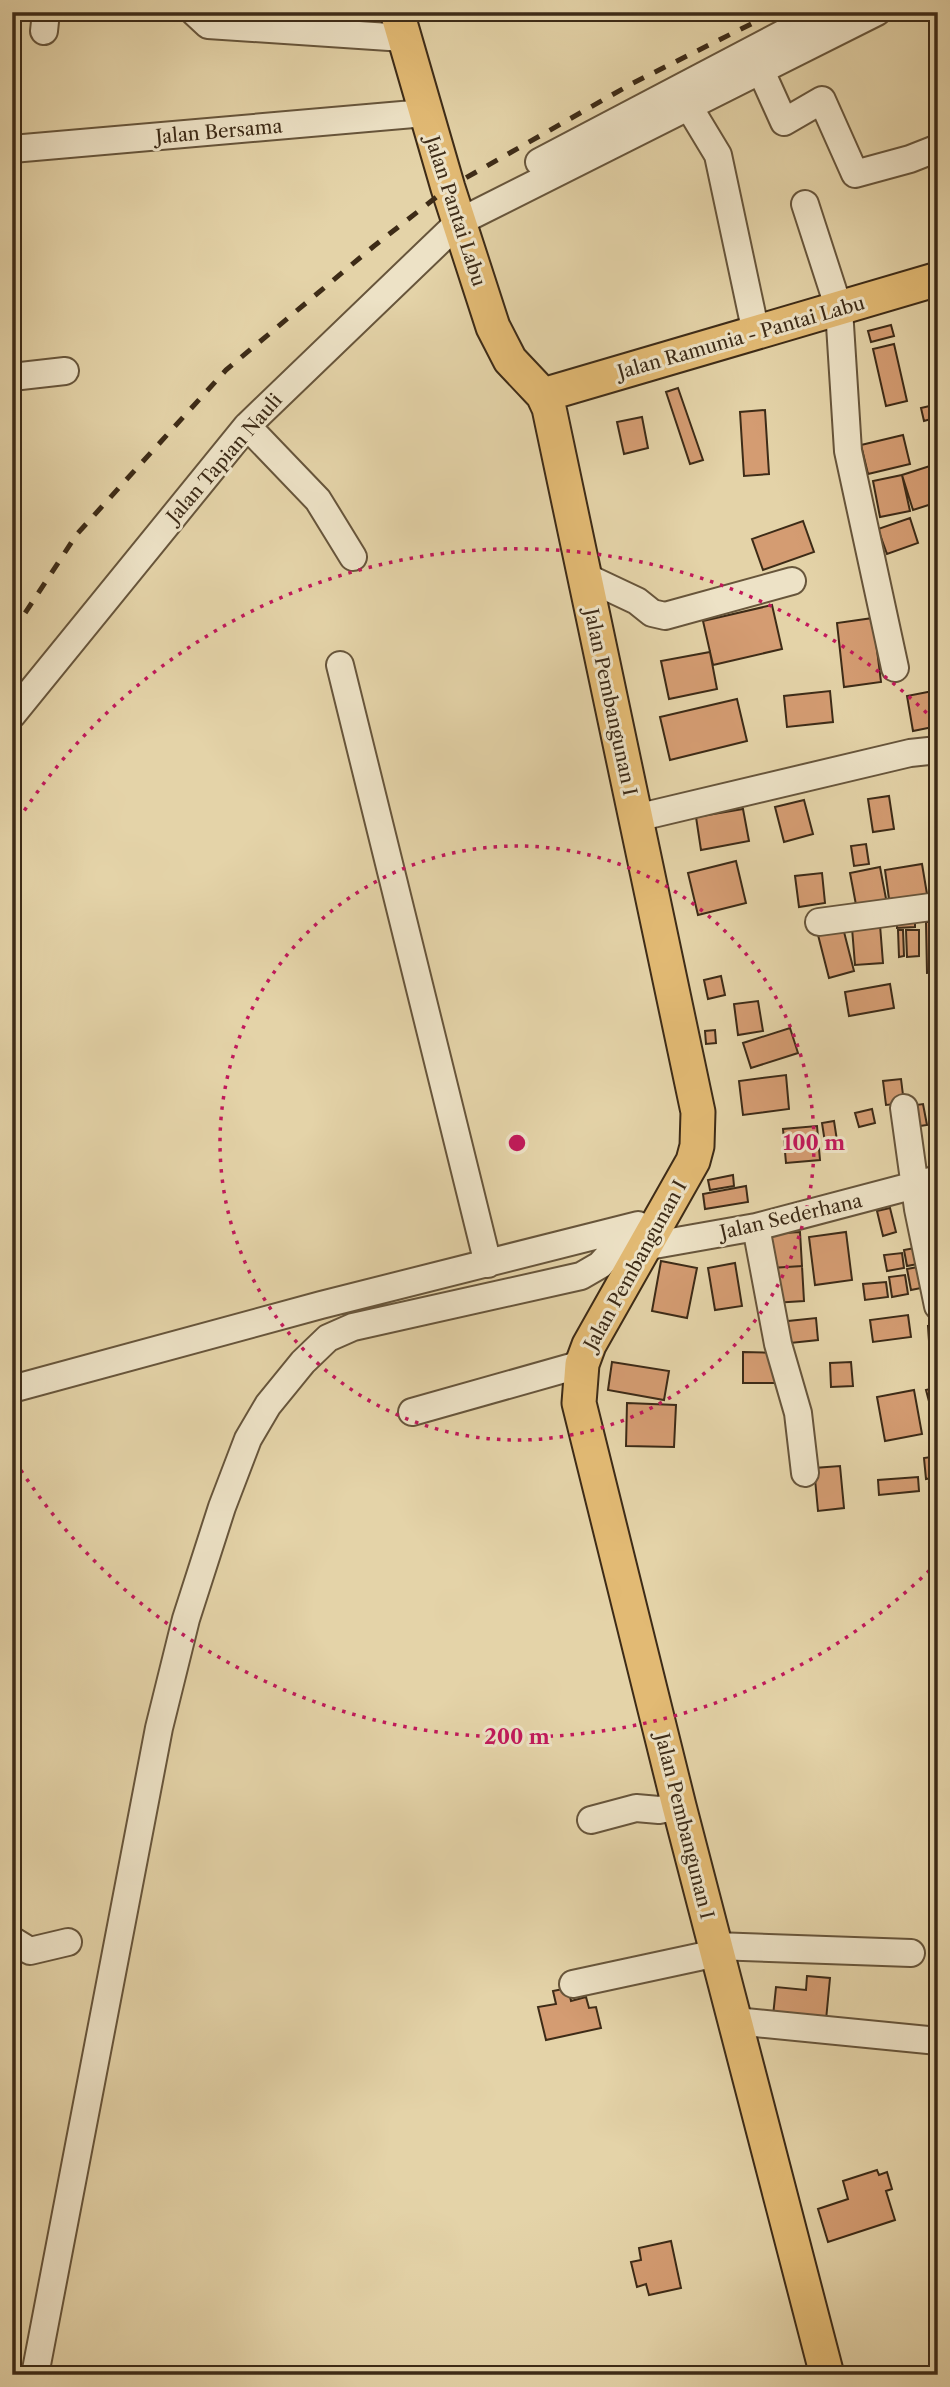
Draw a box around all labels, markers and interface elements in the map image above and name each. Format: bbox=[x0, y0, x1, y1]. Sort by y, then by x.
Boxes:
street label: Jalan Bersama bbox=[152, 115, 283, 149]
street label: Jalan Pantai Labu bbox=[419, 130, 491, 289]
street label: Jalan Ramunia - Pantai Labu bbox=[612, 291, 868, 385]
street label: Jalan Tapian Nauli bbox=[160, 389, 287, 530]
street label: Jalan Pembangunan I bbox=[579, 604, 642, 798]
text: 100 m bbox=[783, 1130, 845, 1155]
centre of rings bbox=[505, 1131, 529, 1155]
street label: Jalan Pembangunan I bbox=[578, 1176, 692, 1357]
street label: Jalan Sederhana bbox=[715, 1189, 864, 1245]
text: 200 m bbox=[484, 1724, 550, 1749]
street label: Jalan Pembangunan I bbox=[650, 1728, 719, 1921]

